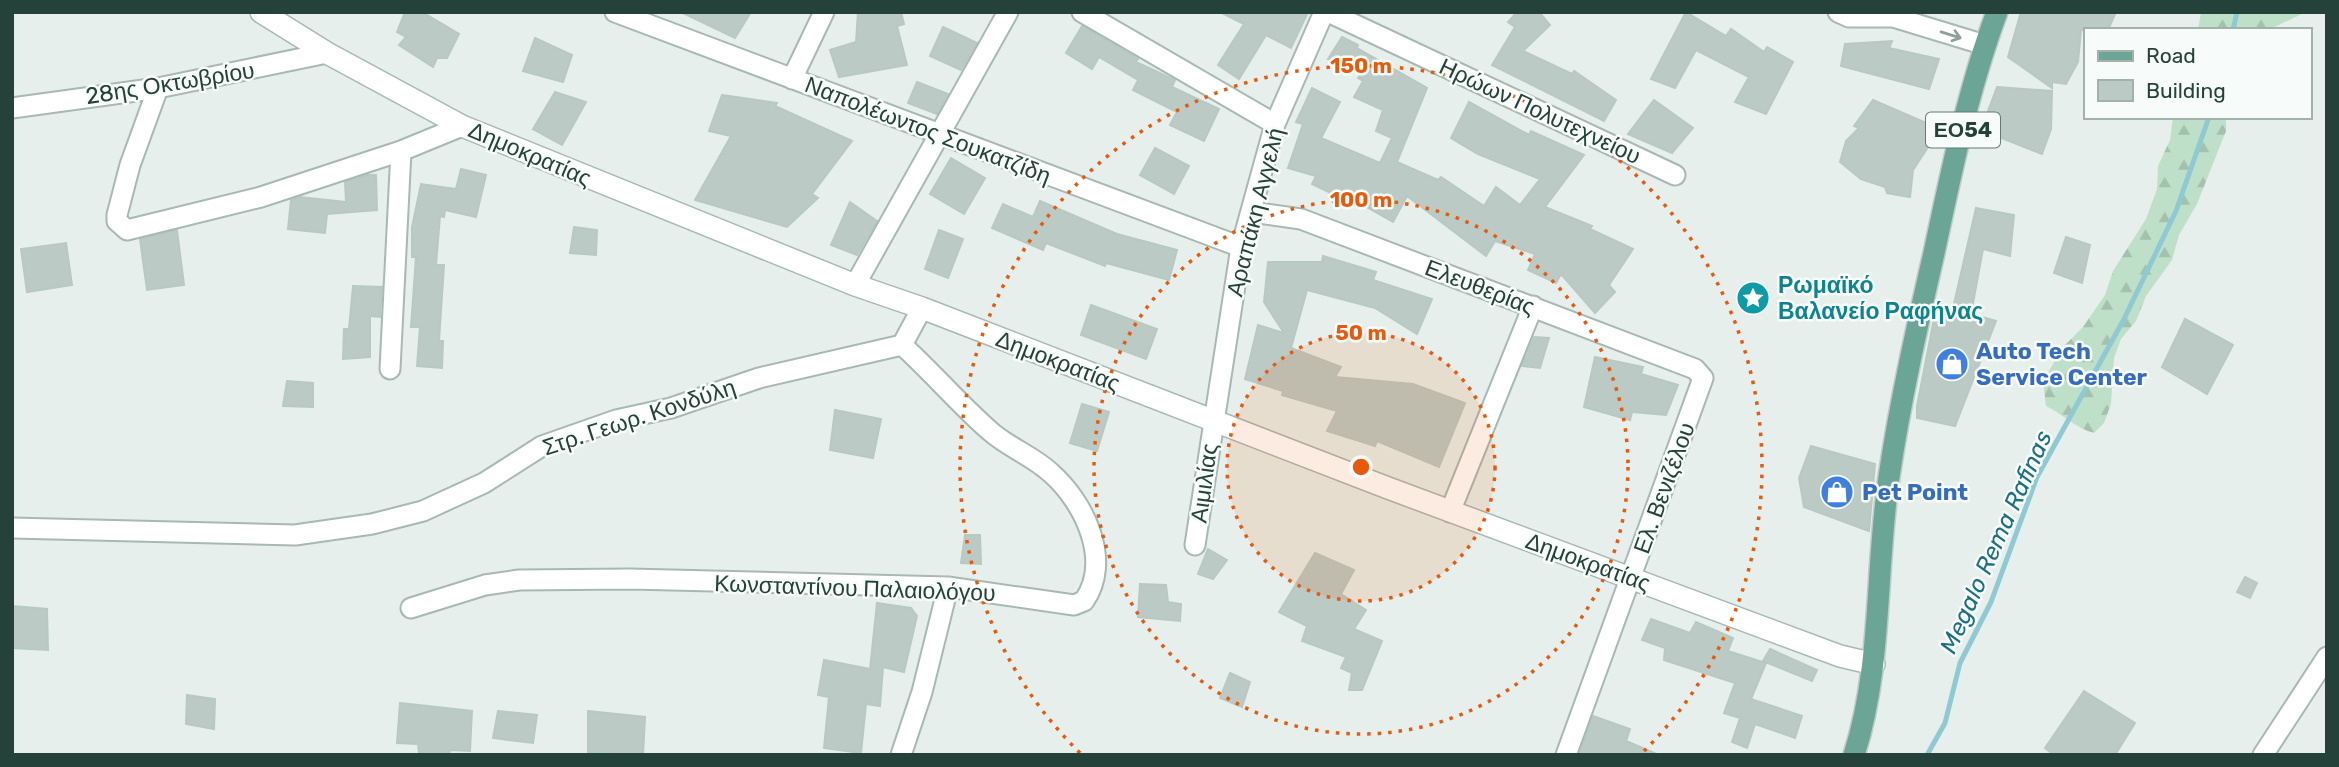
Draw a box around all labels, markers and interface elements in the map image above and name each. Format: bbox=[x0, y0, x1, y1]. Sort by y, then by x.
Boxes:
legend bbox=[2084, 28, 2311, 119]
one-way arrow bbox=[1940, 29, 1962, 42]
text: Road bbox=[2146, 43, 2196, 68]
street label: Ηρώων Πολυτεχνείου bbox=[1435, 52, 1645, 170]
text: 150 m bbox=[1330, 53, 1392, 78]
street label: 28ης Οκτωβρίου bbox=[84, 56, 256, 110]
street label: Ναπολέωντος Σουκατζίδη bbox=[801, 70, 1055, 190]
text: Building bbox=[2146, 78, 2226, 103]
road number: ΕΟ54 bbox=[1926, 113, 2000, 148]
street label: Δημοκρατίας bbox=[464, 116, 596, 192]
street label: Αραπάκη Αγγελή bbox=[1220, 125, 1290, 299]
text: 100 m bbox=[1330, 187, 1392, 212]
street label: Ελευθερίας bbox=[1421, 253, 1539, 321]
place label: Ρωμαϊκό Βαλανείο Ραφήνας bbox=[1778, 271, 1983, 325]
place icon: Ρωμαϊκό Βαλανείο Ραφήνας bbox=[1734, 279, 1772, 317]
text: 50 m bbox=[1335, 320, 1387, 345]
street label: Δημοκρατίας bbox=[992, 325, 1124, 397]
place label: Auto Tech Service Center bbox=[1976, 337, 2148, 391]
shop icon: Auto Tech Service Center bbox=[1933, 345, 1971, 383]
street label: Στρ. Γεωρ. Κονδύλη bbox=[539, 373, 739, 461]
street label: Ελ. Βενιζέλου bbox=[1627, 419, 1701, 557]
water label: Megalo Rema Rafinas bbox=[1934, 426, 2058, 658]
street label: Αιμιλίας bbox=[1185, 442, 1223, 524]
centre of rings bbox=[1349, 455, 1373, 479]
shop icon: Pet Point bbox=[1818, 473, 1856, 511]
place label: Pet Point bbox=[1862, 478, 1968, 506]
street label: Δημοκρατίας bbox=[1522, 527, 1654, 597]
street label: Κωνσταντίνου Παλαιολόγου bbox=[714, 569, 996, 607]

